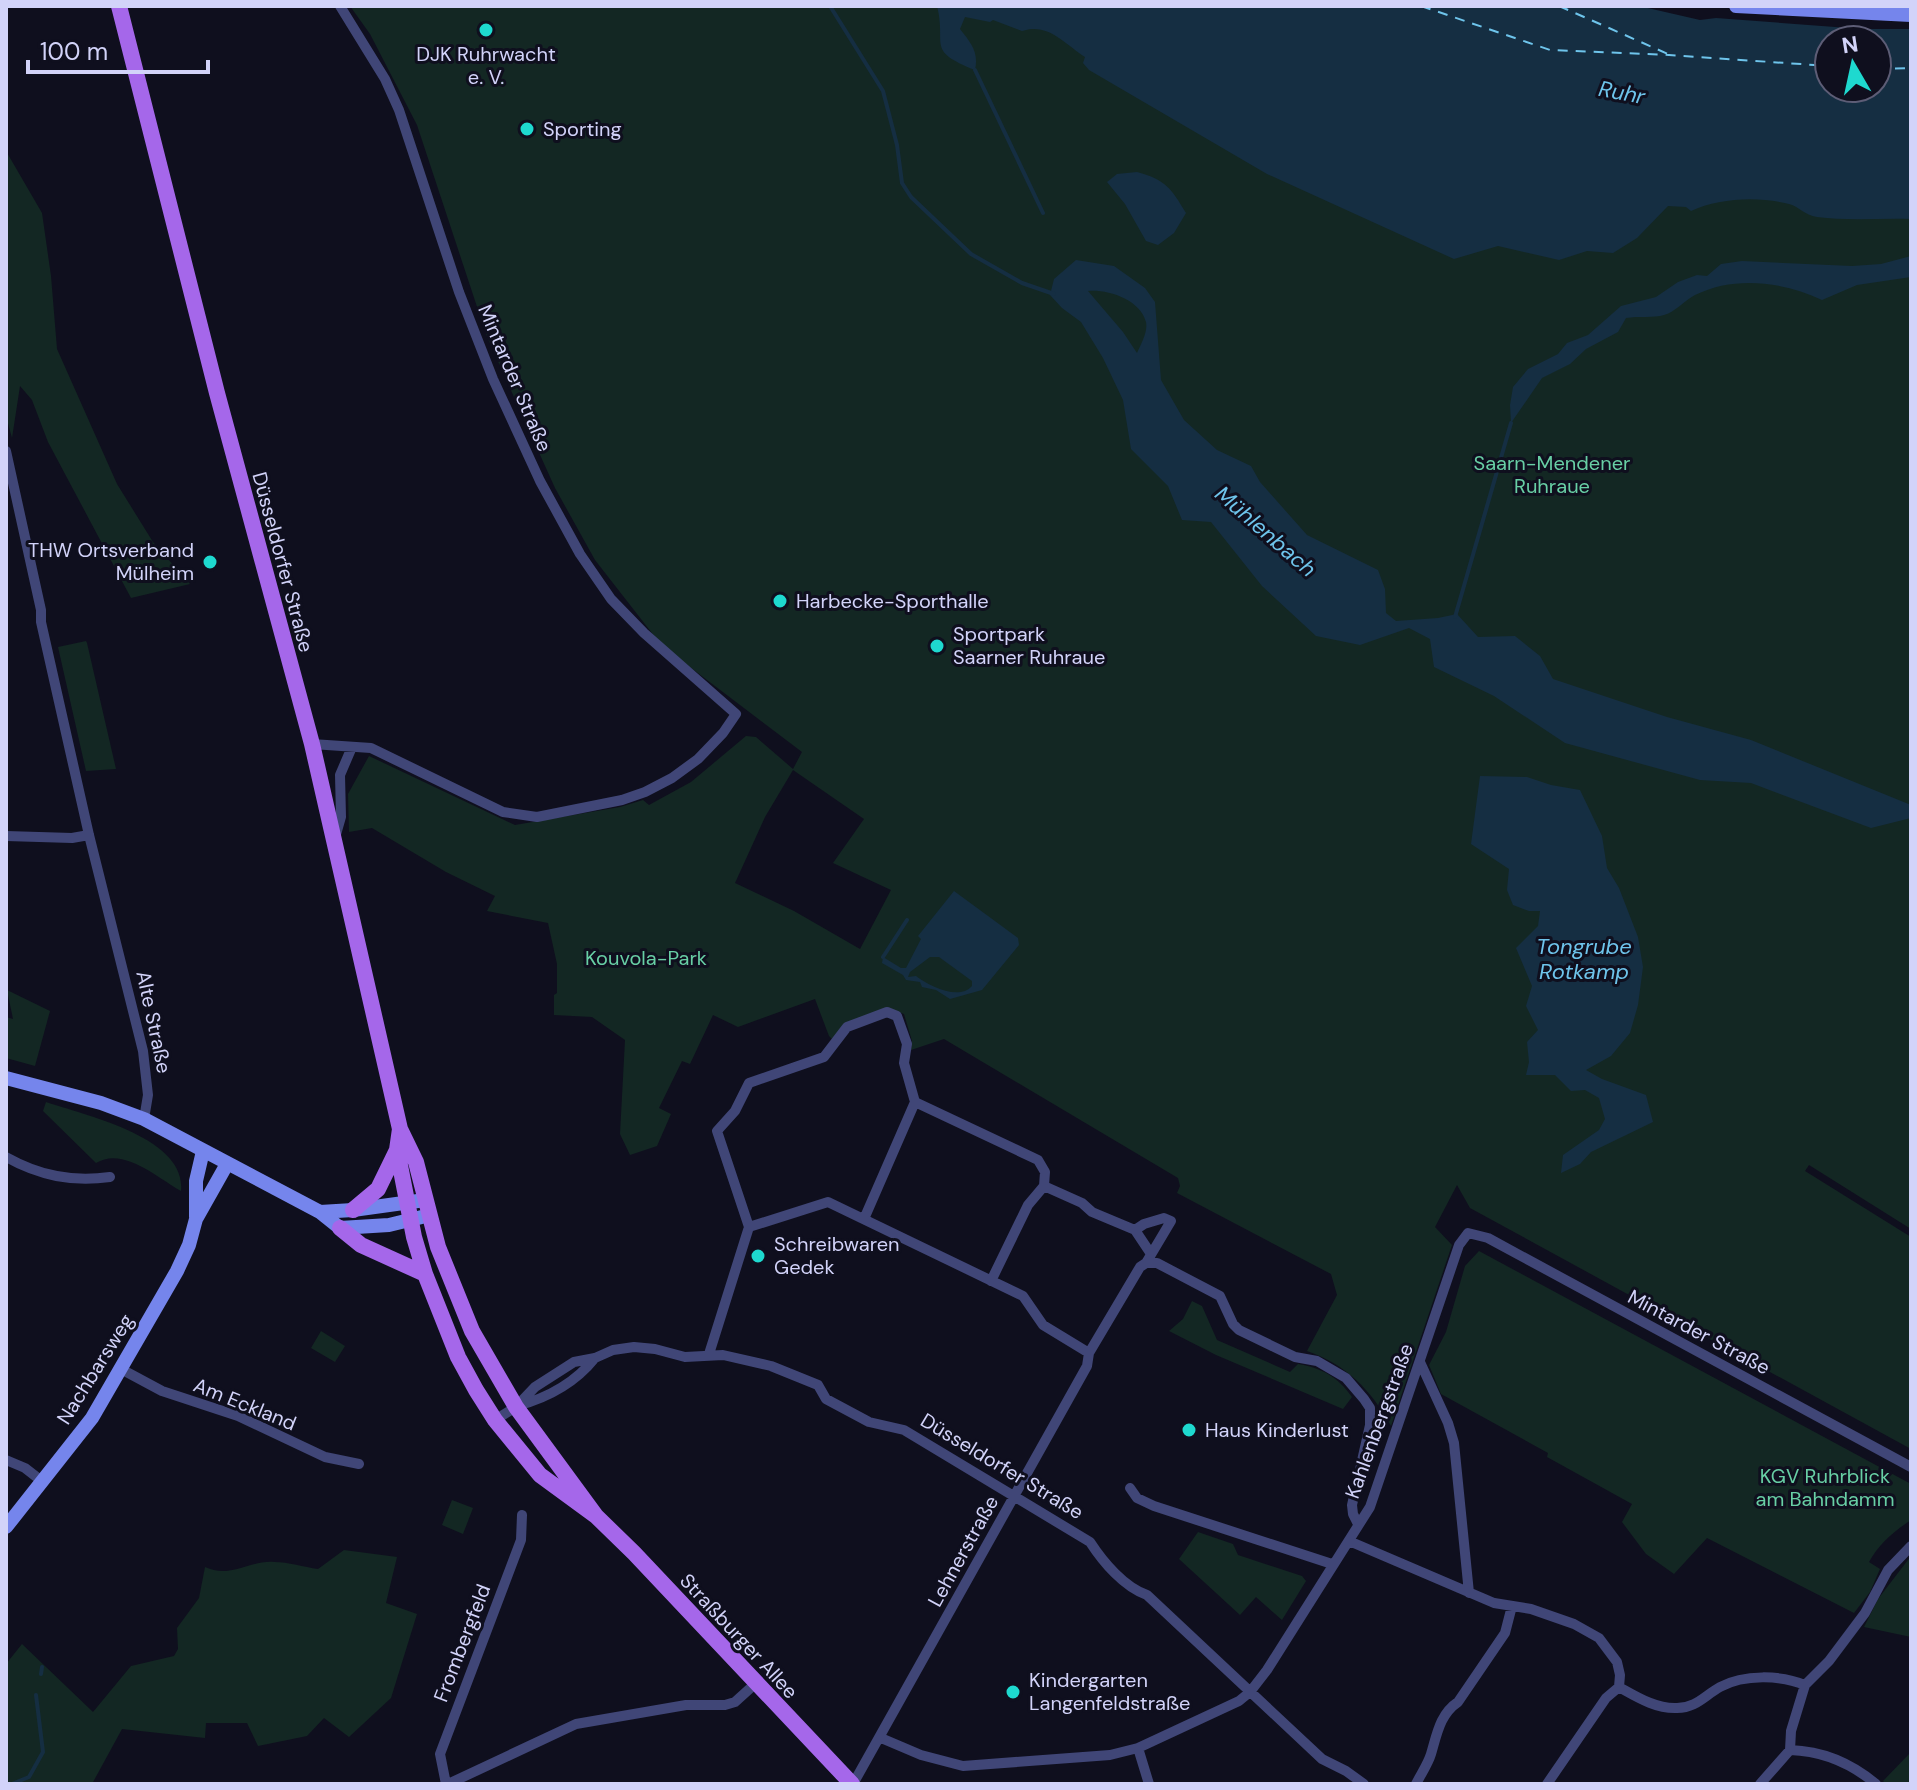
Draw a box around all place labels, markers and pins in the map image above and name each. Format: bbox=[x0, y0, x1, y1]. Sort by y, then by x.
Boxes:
marker: DJK Ruhrwacht e. V. bbox=[477, 21, 495, 39]
place label: DJK Ruhrwacht e. V. bbox=[416, 41, 556, 90]
place label: Sporting bbox=[543, 116, 622, 142]
marker: Sporting bbox=[518, 120, 536, 138]
place label: THW Ortsverband Mülheim bbox=[28, 537, 194, 586]
marker: THW Ortsverband Mülheim bbox=[201, 553, 219, 571]
place label: Harbecke-Sporthalle bbox=[796, 588, 989, 614]
marker: Harbecke-Sporthalle bbox=[771, 592, 789, 610]
place label: Sportpark Saarner Ruhraue bbox=[953, 621, 1105, 670]
marker: Sportpark Saarner Ruhraue bbox=[928, 637, 946, 655]
place label: Schreibwaren Gedek bbox=[774, 1231, 900, 1280]
marker: Schreibwaren Gedek bbox=[749, 1247, 767, 1265]
place label: Haus Kinderlust bbox=[1205, 1417, 1349, 1443]
marker: Haus Kinderlust bbox=[1180, 1421, 1198, 1439]
place label: Kindergarten Langenfeldstraße bbox=[1029, 1667, 1190, 1716]
marker: Kindergarten Langenfeldstraße bbox=[1004, 1683, 1022, 1701]

